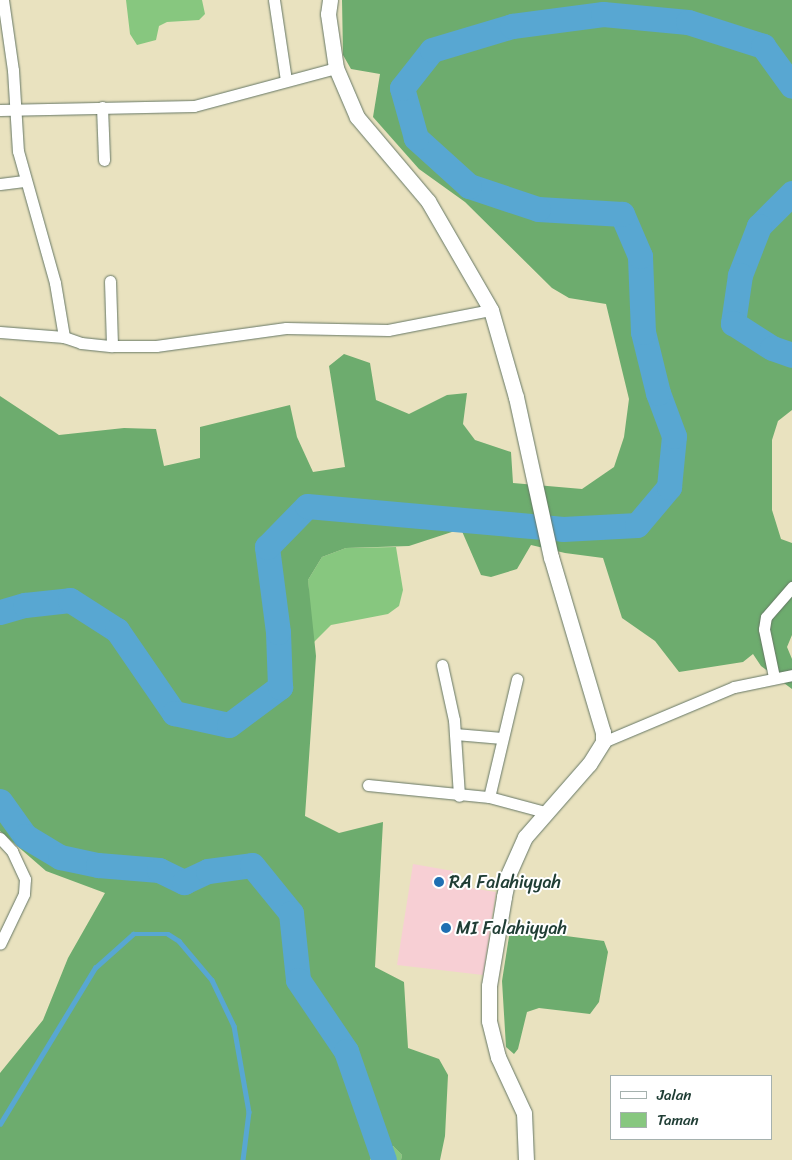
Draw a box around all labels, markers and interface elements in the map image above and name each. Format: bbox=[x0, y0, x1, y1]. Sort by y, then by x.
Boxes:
place label: RA Falahiyyah bbox=[449, 871, 561, 893]
marker: RA Falahiyyah bbox=[433, 876, 445, 888]
place label: MI Falahiyyah bbox=[456, 917, 567, 939]
marker: MI Falahiyyah bbox=[440, 922, 452, 934]
legend bbox=[610, 1075, 772, 1140]
text: Jalan bbox=[657, 1082, 691, 1108]
text: Taman bbox=[657, 1107, 699, 1133]

